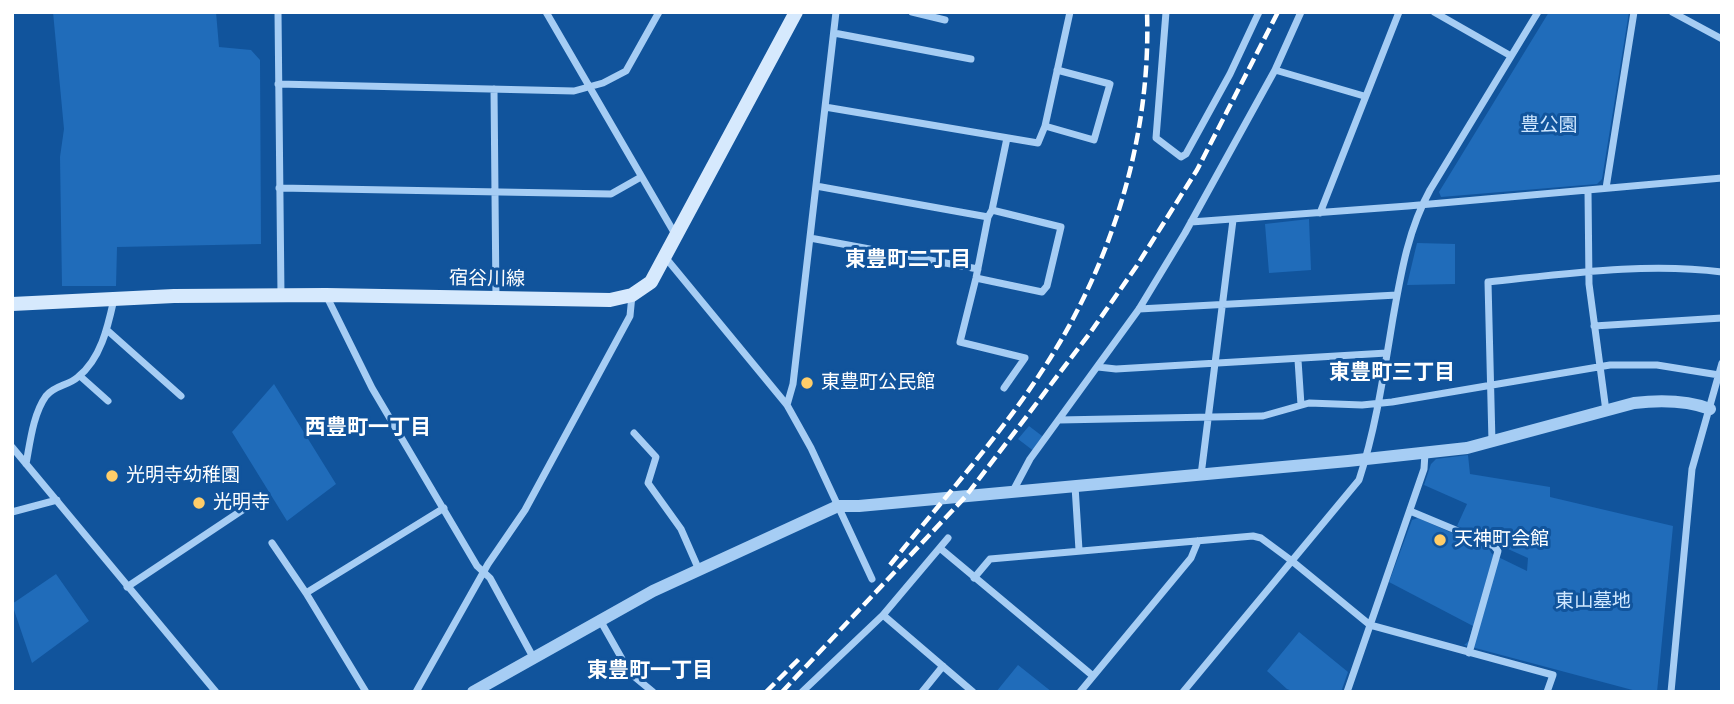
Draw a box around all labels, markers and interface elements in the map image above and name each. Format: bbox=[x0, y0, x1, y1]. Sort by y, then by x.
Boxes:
park label: 豊公園 bbox=[1521, 115, 1577, 137]
district label: 東豊町二丁目 bbox=[845, 247, 971, 273]
street label: 宿谷川線 bbox=[449, 267, 525, 291]
district label: 東豊町三丁目 bbox=[1329, 360, 1455, 386]
place label: 東豊町公民館 bbox=[821, 372, 935, 394]
marker: 東豊町公民館 bbox=[799, 375, 815, 391]
district label: 西豊町一丁目 bbox=[305, 415, 431, 441]
place label: 光明寺幼稚園 bbox=[126, 465, 240, 487]
marker: 光明寺幼稚園 bbox=[104, 468, 120, 484]
place label: 光明寺 bbox=[213, 492, 270, 514]
marker: 光明寺 bbox=[191, 495, 207, 511]
place label: 天神町会館 bbox=[1454, 529, 1549, 551]
marker: 天神町会館 bbox=[1432, 532, 1448, 548]
park label: 東山墓地 bbox=[1555, 591, 1631, 613]
district label: 東豊町一丁目 bbox=[587, 658, 713, 684]

